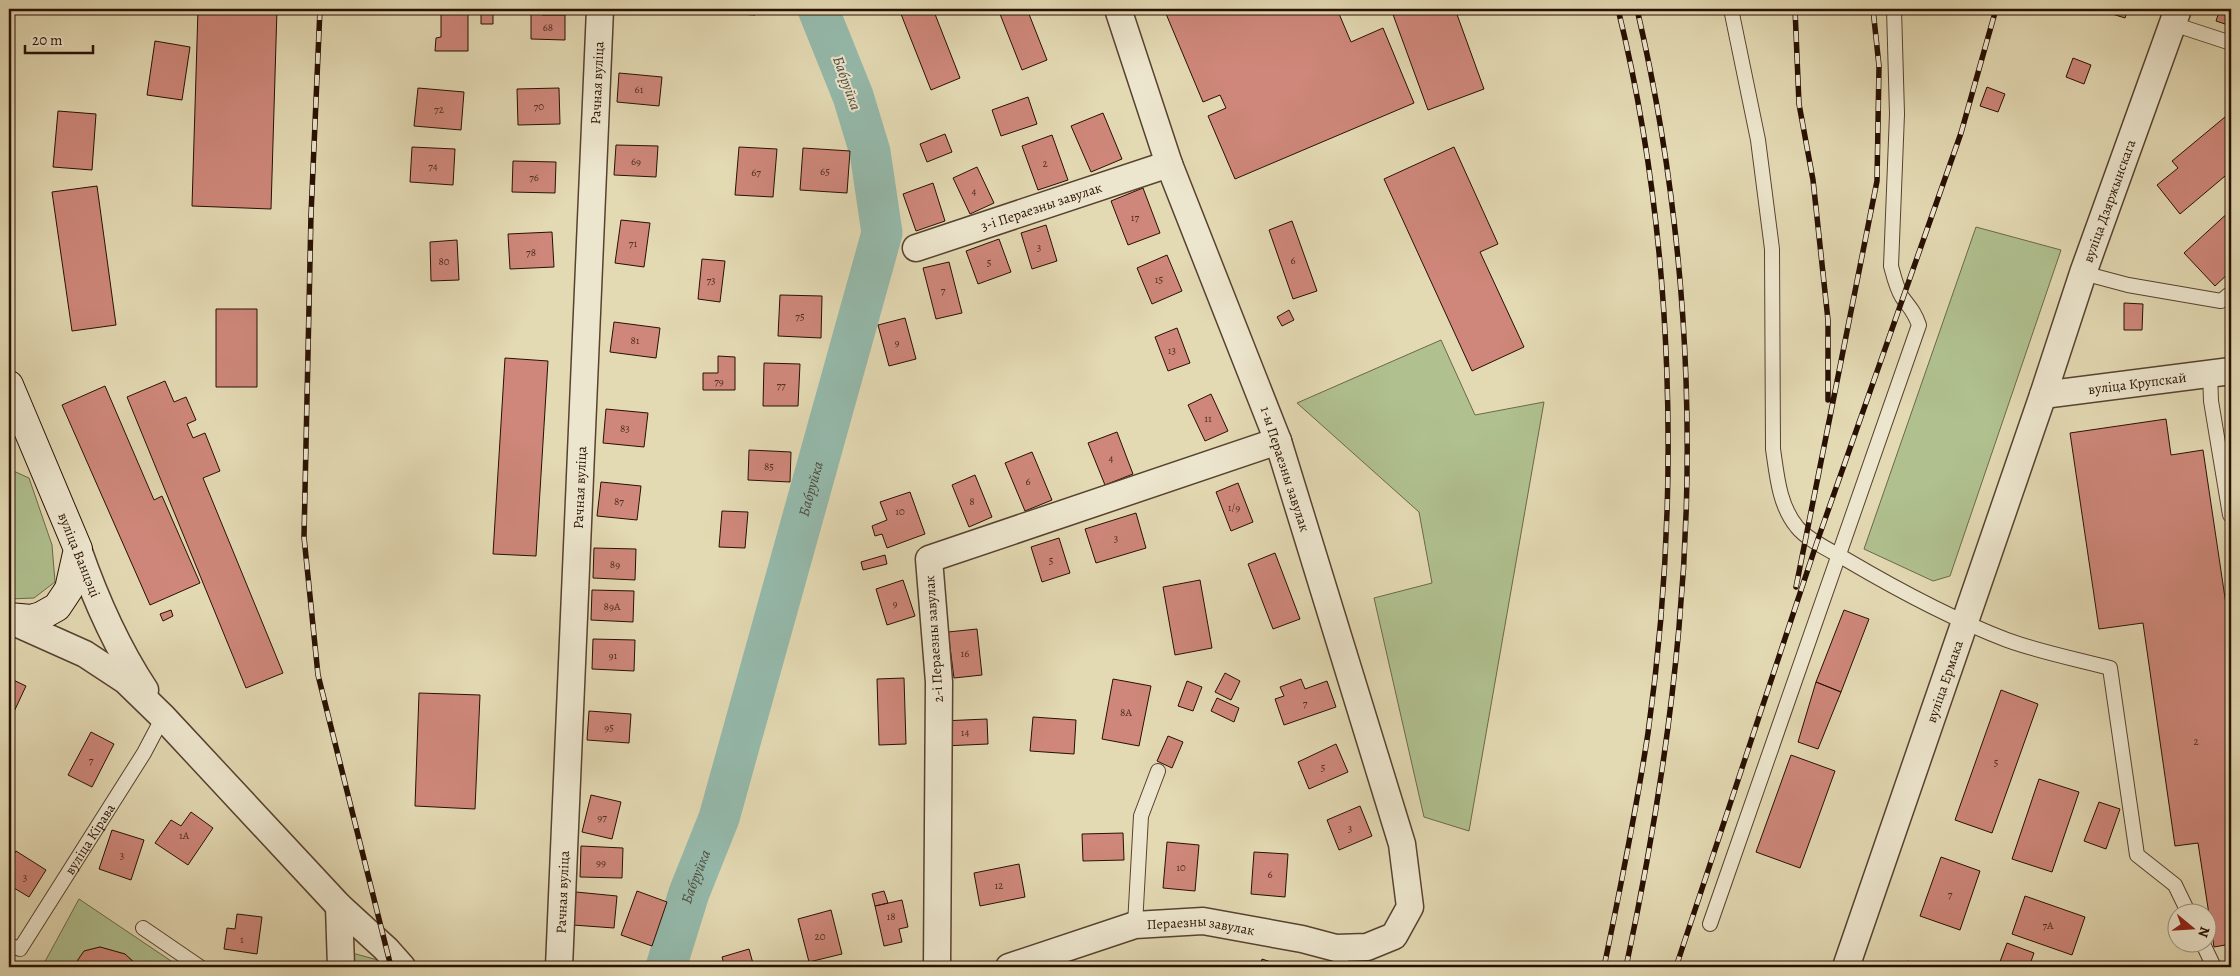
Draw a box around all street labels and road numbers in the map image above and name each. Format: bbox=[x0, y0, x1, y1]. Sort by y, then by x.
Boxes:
street label: Рачная вуліца bbox=[586, 40, 608, 125]
street label: вуліца Дзяржынскага bbox=[2078, 136, 2140, 265]
street label: 3-і Пераезны завулак bbox=[978, 177, 1104, 235]
street label: вуліца Крупскай bbox=[2087, 367, 2187, 399]
street label: 1-ы Пераезны завулак bbox=[1256, 404, 1314, 534]
street label: Рачная вуліца bbox=[568, 445, 591, 529]
street label: вуліца Ванцэці bbox=[53, 510, 105, 600]
street label: 2-і Пераезны завулак bbox=[920, 575, 948, 703]
street label: вуліца Ермака bbox=[1921, 637, 1967, 725]
street label: вуліца Кірава bbox=[60, 799, 120, 878]
street label: Рачная вуліца bbox=[551, 850, 573, 934]
street label: Пераезны завулак bbox=[1146, 911, 1256, 940]

